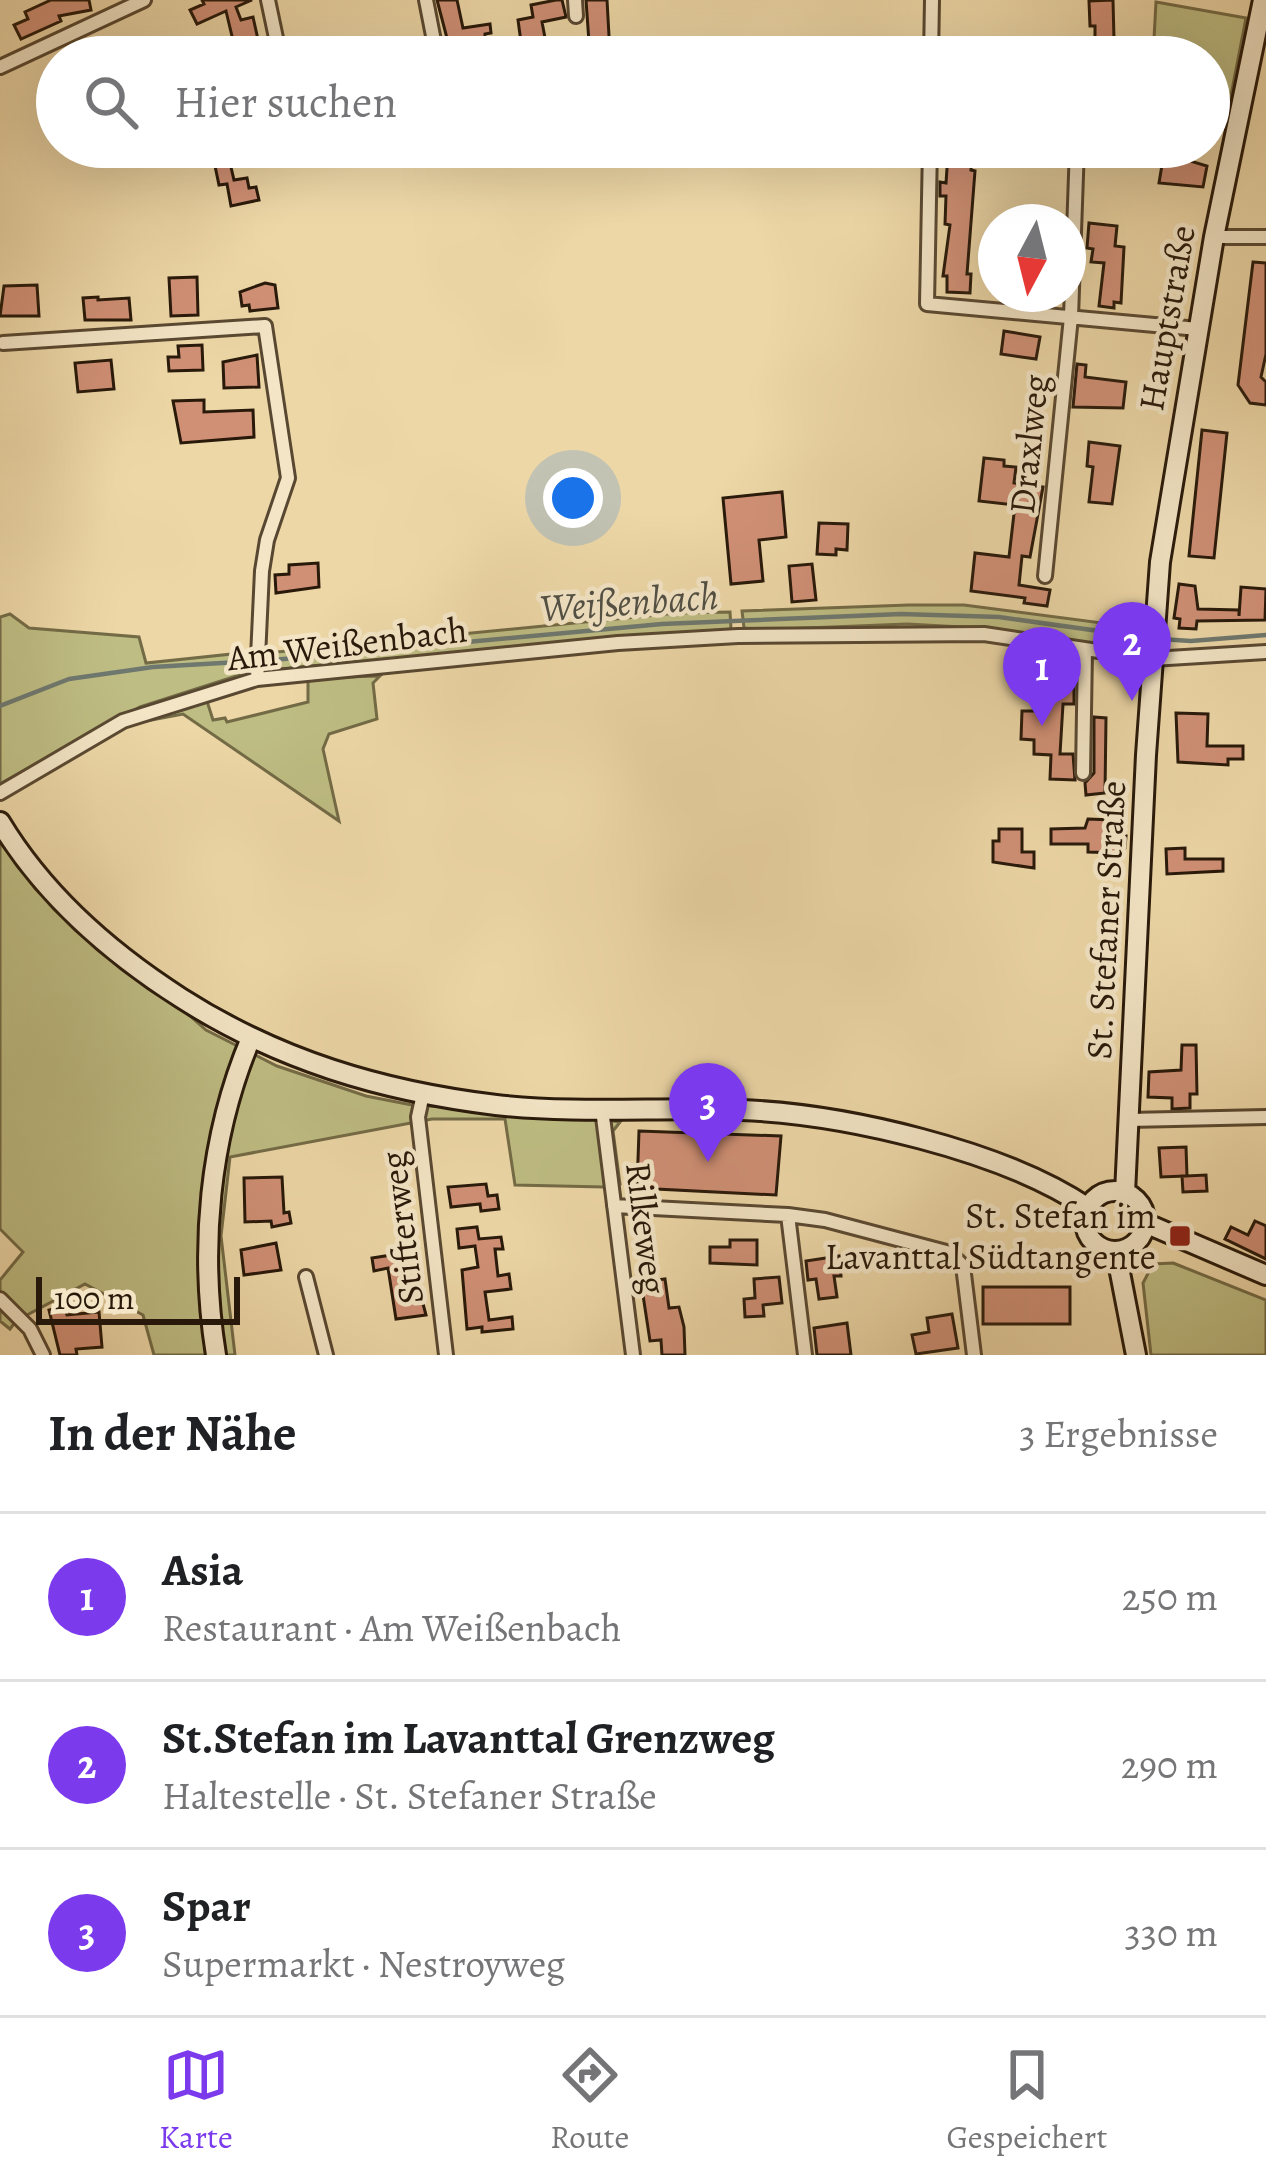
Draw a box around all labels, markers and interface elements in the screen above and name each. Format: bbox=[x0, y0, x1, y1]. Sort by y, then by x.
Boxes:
search box bbox=[36, 36, 1230, 168]
icon: search bbox=[78, 69, 144, 135]
text: Hier suchen bbox=[174, 71, 397, 133]
north arrow bbox=[978, 204, 1086, 312]
street label: Hauptstraße bbox=[1126, 221, 1207, 415]
street label: Draxlweg bbox=[997, 372, 1060, 516]
your location bbox=[543, 468, 603, 528]
water label: Weißenbach bbox=[538, 569, 720, 634]
pin: 2 bbox=[1093, 602, 1171, 701]
street label: Am Weißenbach bbox=[223, 604, 470, 683]
pin: 1 bbox=[1003, 627, 1081, 726]
street label: St. Stefaner Straße bbox=[1074, 779, 1137, 1061]
pin: 3 bbox=[669, 1063, 747, 1162]
street label: Stifterweg bbox=[368, 1149, 435, 1307]
street label: Rilkeweg bbox=[614, 1159, 679, 1297]
place label: St. Stefan im Lavanttal Südtangente bbox=[825, 1191, 1156, 1281]
marker: St. Stefan im Lavanttal Südtangente bbox=[1167, 1223, 1193, 1249]
scale bar bbox=[36, 1271, 240, 1324]
text: 100 m bbox=[54, 1275, 134, 1320]
text: In der Nähe bbox=[48, 1398, 297, 1468]
text: 3 Ergebnisse bbox=[1019, 1407, 1218, 1460]
text: Asia bbox=[162, 1539, 243, 1601]
text: 1 bbox=[80, 1570, 94, 1623]
text: 250 m bbox=[1122, 1570, 1218, 1623]
text: Restaurant · Am Weißenbach bbox=[162, 1601, 621, 1654]
text: St.Stefan im Lavanttal Grenzweg bbox=[162, 1707, 775, 1769]
text: 2 bbox=[78, 1738, 96, 1791]
text: 290 m bbox=[1121, 1738, 1218, 1791]
text: Haltestelle · St. Stefaner Straße bbox=[162, 1769, 657, 1822]
text: Spar bbox=[162, 1875, 251, 1937]
text: 3 bbox=[79, 1906, 95, 1959]
text: 330 m bbox=[1125, 1906, 1218, 1959]
text: Supermarkt · Nestroyweg bbox=[162, 1937, 565, 1990]
tab: Karte bbox=[159, 2042, 233, 2159]
tab: Route bbox=[550, 2042, 629, 2159]
tab: Gespeichert bbox=[946, 2042, 1107, 2159]

